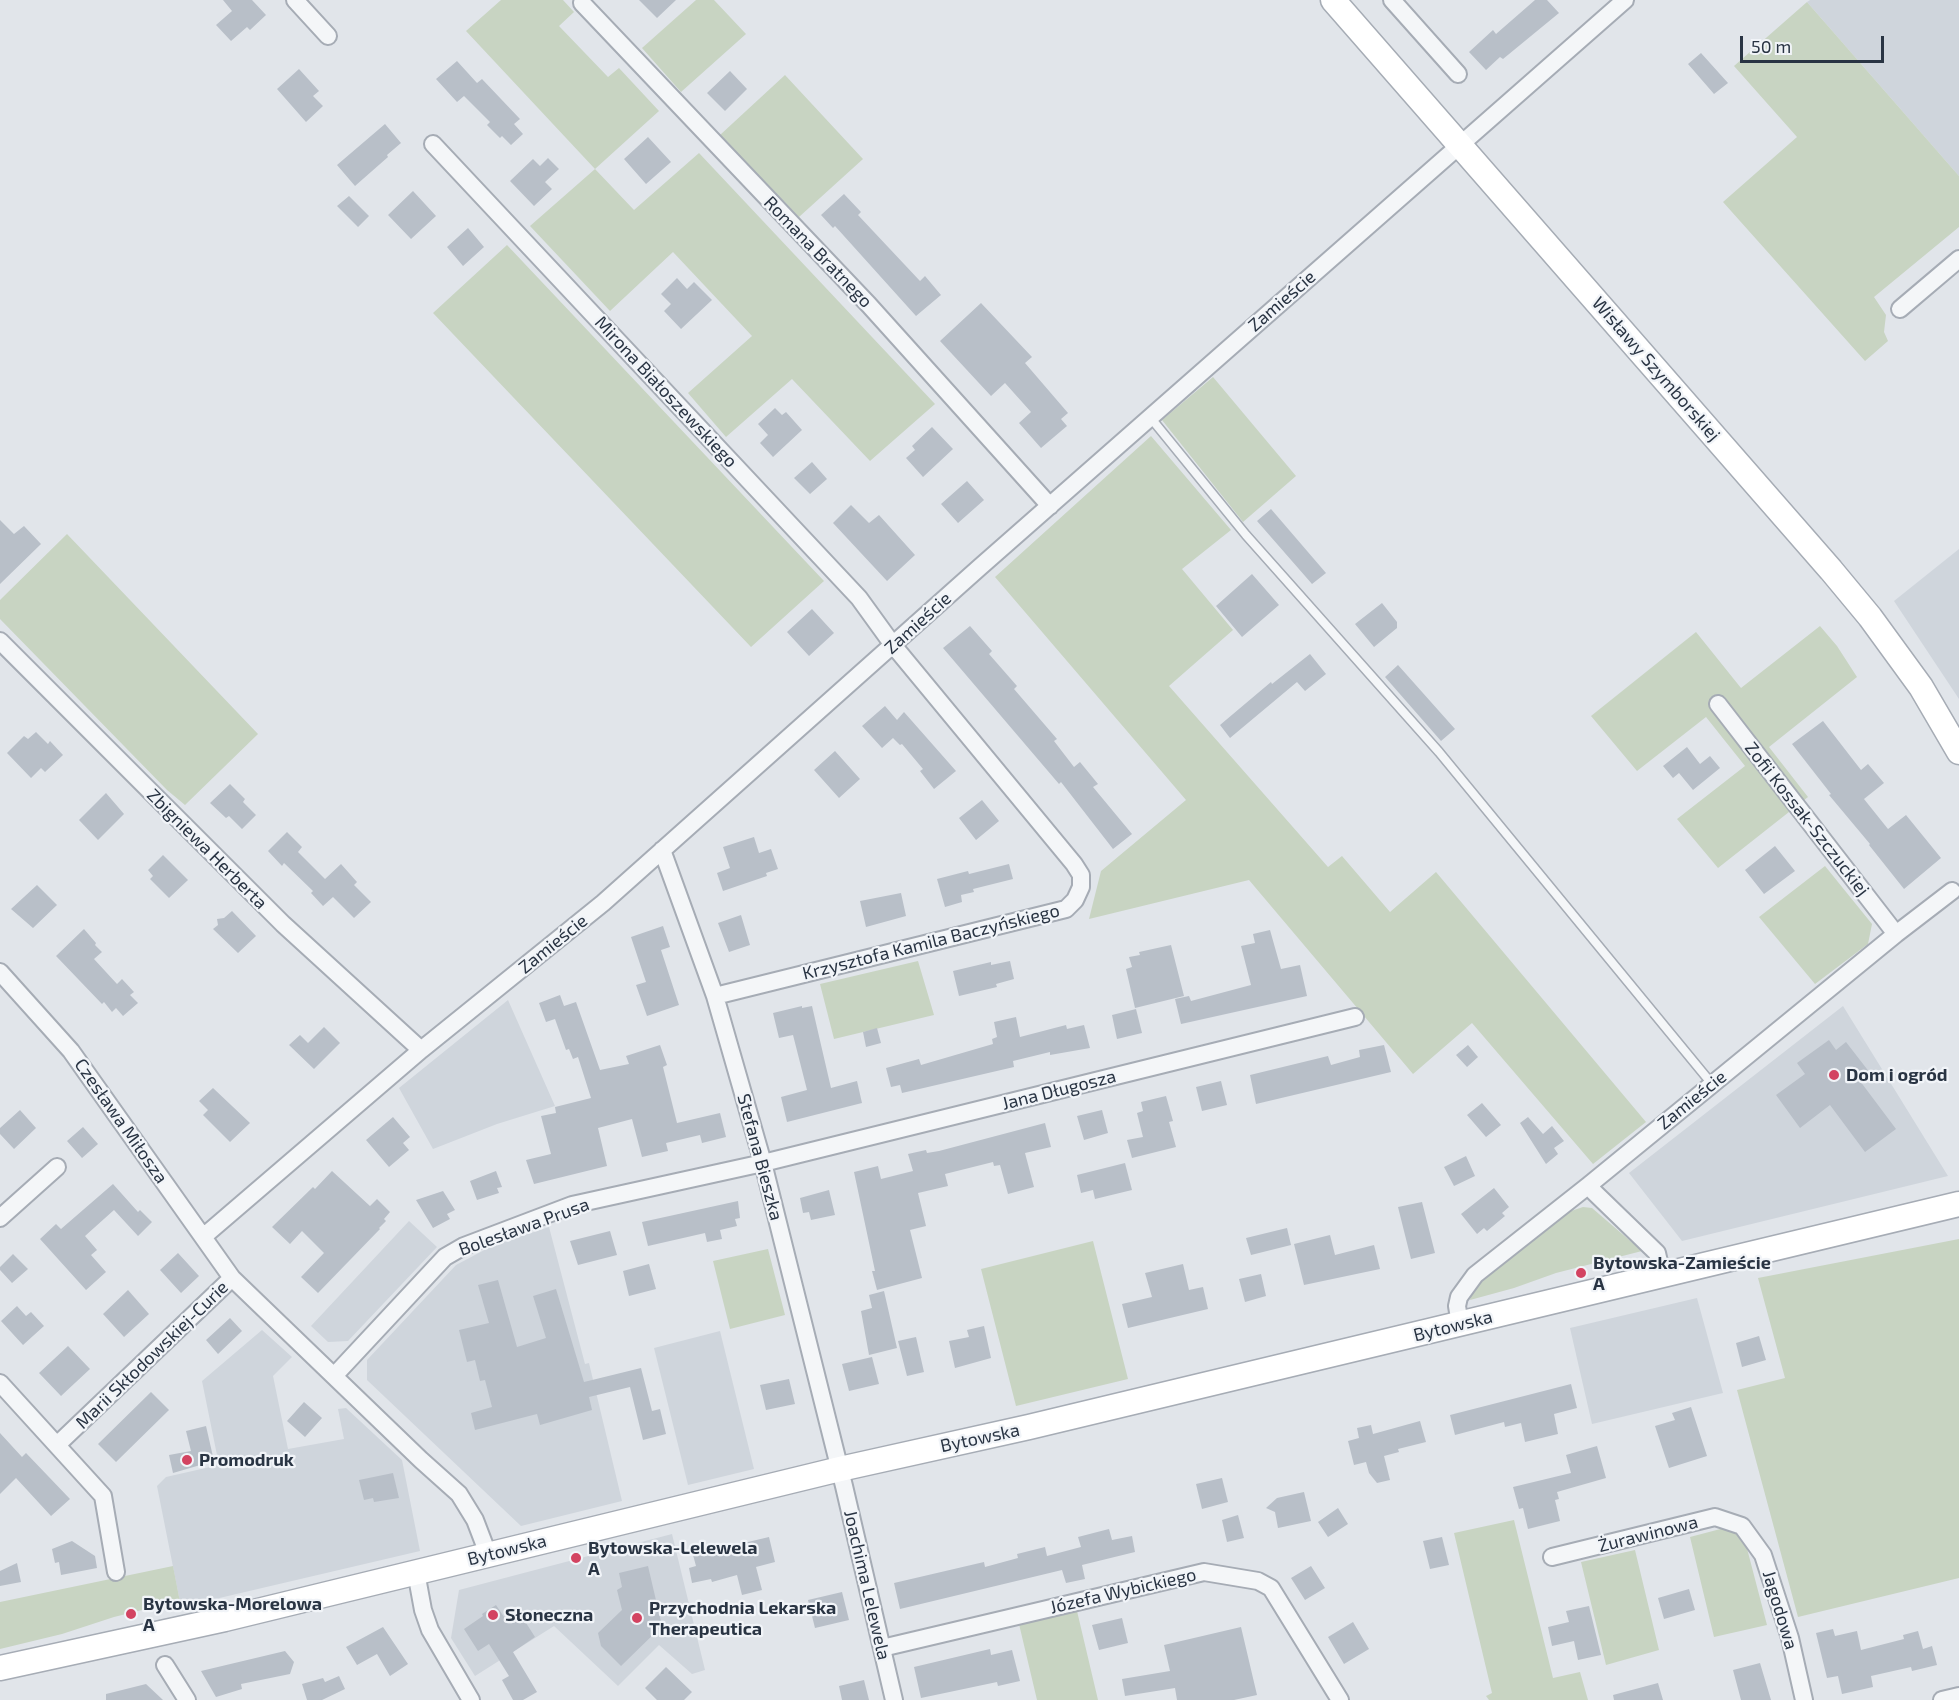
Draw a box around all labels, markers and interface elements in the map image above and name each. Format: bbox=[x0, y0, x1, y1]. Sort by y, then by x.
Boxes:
scale bar bbox=[1743, 24, 1887, 62]
text: 50 m bbox=[1751, 35, 1791, 57]
street label: Romana Bratnego bbox=[759, 192, 877, 312]
street label: Zamieście bbox=[1244, 266, 1320, 336]
street label: Wisławy Szymborskiej bbox=[1587, 292, 1725, 446]
street label: Mirona Białoszewskiego bbox=[590, 312, 742, 472]
street label: Zamieście bbox=[880, 588, 956, 658]
street label: Zofii Kossak-Szczuckiej bbox=[1740, 738, 1874, 900]
street label: Zbigniewa Herberta bbox=[142, 784, 272, 914]
street label: Krzysztofa Kamila Baczyńskiego bbox=[800, 900, 1062, 984]
street label: Zamieście bbox=[514, 910, 592, 978]
street label: Czesława Miłosza bbox=[70, 1054, 172, 1188]
place label: Dom i ogród bbox=[1846, 1064, 1947, 1086]
street label: Jana Długosza bbox=[1000, 1065, 1118, 1115]
street label: Zamieście bbox=[1653, 1066, 1731, 1134]
marker: Dom i ogród bbox=[1827, 1068, 1841, 1082]
street label: Stefana Bieszka bbox=[733, 1091, 787, 1223]
street label: Bolesława Prusa bbox=[456, 1193, 592, 1261]
place label: Bytowska-Zamieście A bbox=[1593, 1252, 1771, 1294]
marker: Bytowska-Zamieście A bbox=[1574, 1266, 1588, 1280]
street label: Marii Skłodowskiej-Curie bbox=[71, 1277, 233, 1433]
street label: Bytowska bbox=[1411, 1306, 1495, 1346]
street label: Bytowska bbox=[938, 1419, 1022, 1457]
place label: Promodruk bbox=[199, 1449, 294, 1471]
marker: Promodruk bbox=[180, 1453, 194, 1467]
street label: Joachima Lelewela bbox=[839, 1508, 895, 1662]
street label: Żurawinowa bbox=[1596, 1511, 1700, 1557]
street label: Bytowska bbox=[465, 1530, 549, 1570]
place label: Bytowska-Lelewela A bbox=[588, 1537, 758, 1580]
marker: Bytowska-Lelewela A bbox=[569, 1551, 583, 1565]
street label: Józefa Wybickiego bbox=[1048, 1564, 1198, 1618]
street label: Jagodowa bbox=[1758, 1568, 1802, 1652]
place label: Bytowska-Morelowa A bbox=[143, 1593, 322, 1636]
place label: Przychodnia Lekarska Therapeutica bbox=[649, 1597, 836, 1640]
place label: Słoneczna bbox=[505, 1604, 593, 1626]
marker: Bytowska-Morelowa A bbox=[124, 1607, 138, 1621]
marker: Słoneczna bbox=[486, 1608, 500, 1622]
marker: Przychodnia Lekarska Therapeutica bbox=[630, 1611, 644, 1625]

